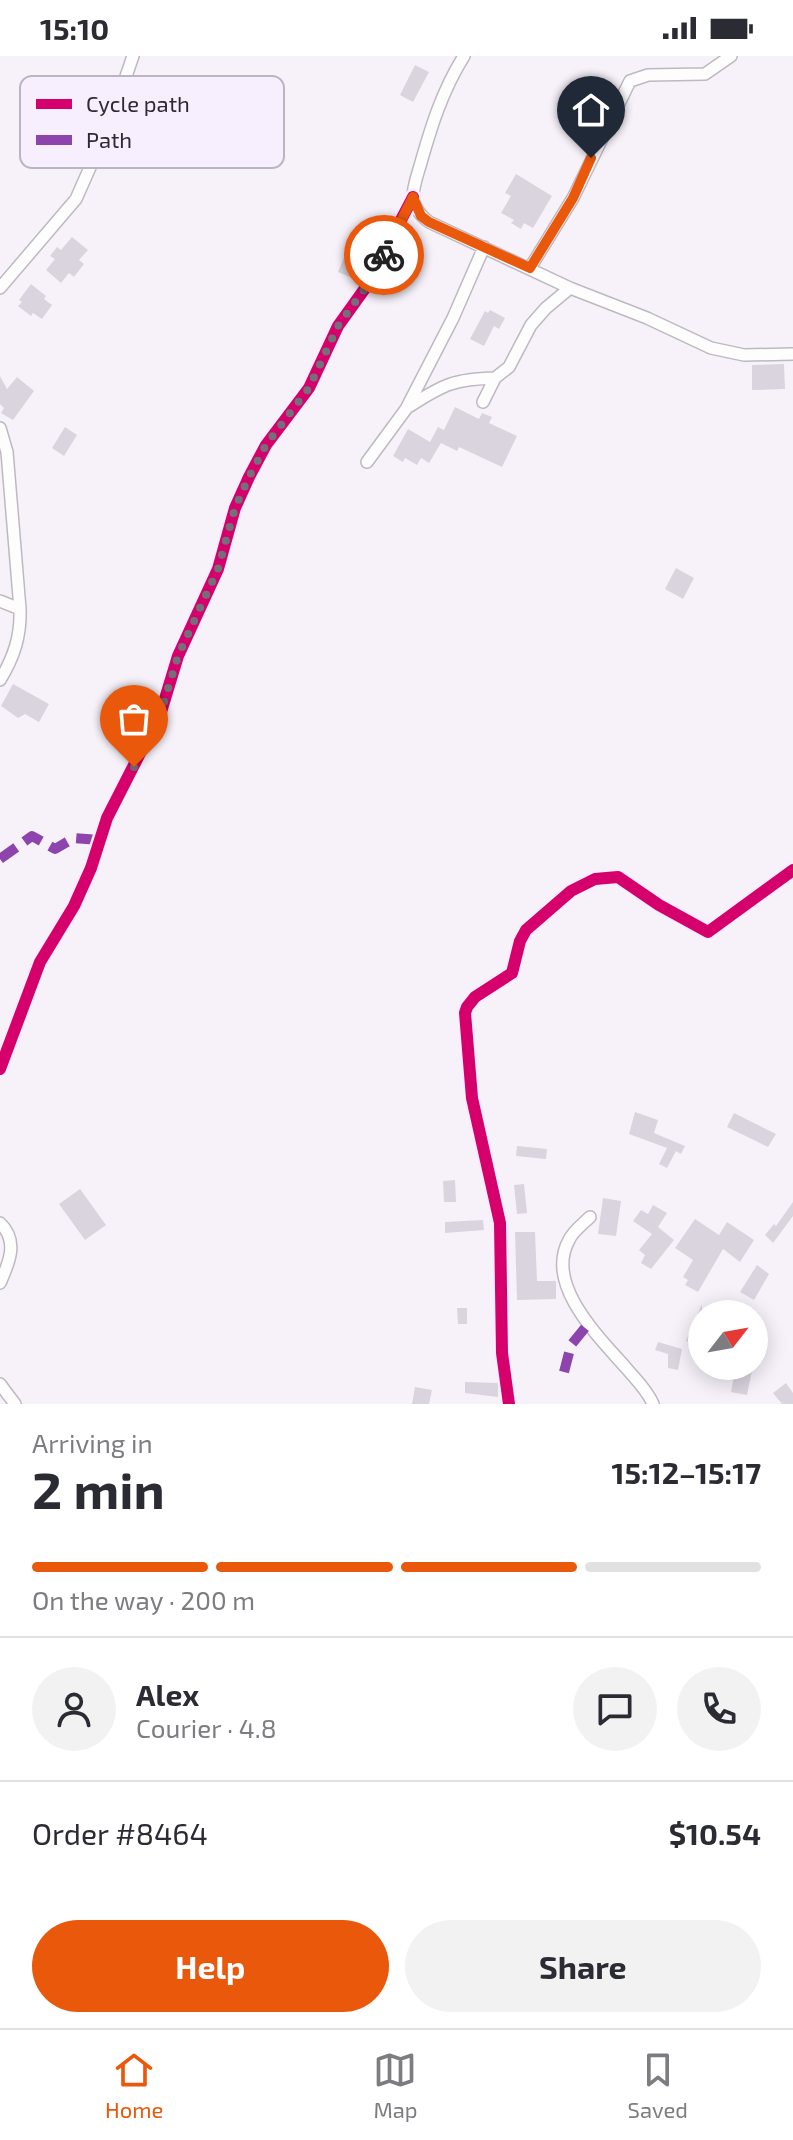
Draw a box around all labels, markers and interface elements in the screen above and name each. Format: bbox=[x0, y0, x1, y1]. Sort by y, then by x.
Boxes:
text: 15:10 bbox=[40, 10, 109, 46]
legend bbox=[20, 76, 284, 168]
pin bbox=[557, 76, 625, 158]
icon: home bbox=[569, 88, 613, 132]
text: Cycle path bbox=[86, 90, 190, 116]
text: Path bbox=[86, 126, 132, 152]
courier bbox=[344, 215, 424, 295]
icon: bike bbox=[362, 233, 406, 277]
pin bbox=[100, 685, 168, 767]
icon: bag bbox=[112, 697, 156, 741]
north arrow bbox=[688, 1300, 768, 1380]
map controls bbox=[688, 1300, 768, 1380]
text: Arriving in bbox=[32, 1427, 153, 1458]
text: 15:12–15:17 bbox=[612, 1454, 761, 1490]
text: 2 min bbox=[32, 1457, 165, 1519]
text: On the way · 200 m bbox=[32, 1584, 255, 1615]
button: person bbox=[32, 1667, 116, 1751]
button: chat bbox=[573, 1667, 657, 1751]
button: phone bbox=[677, 1667, 761, 1751]
text: Alex bbox=[136, 1676, 199, 1712]
text: Courier · 4.8 bbox=[136, 1712, 277, 1743]
text: Order #8464 bbox=[32, 1815, 208, 1851]
text: $10.54 bbox=[669, 1815, 761, 1851]
button: Help bbox=[32, 1920, 389, 2012]
button: Share bbox=[405, 1920, 761, 2012]
tab: Home bbox=[105, 2048, 163, 2122]
tab: Map bbox=[373, 2048, 418, 2122]
tab: Saved bbox=[628, 2048, 688, 2122]

